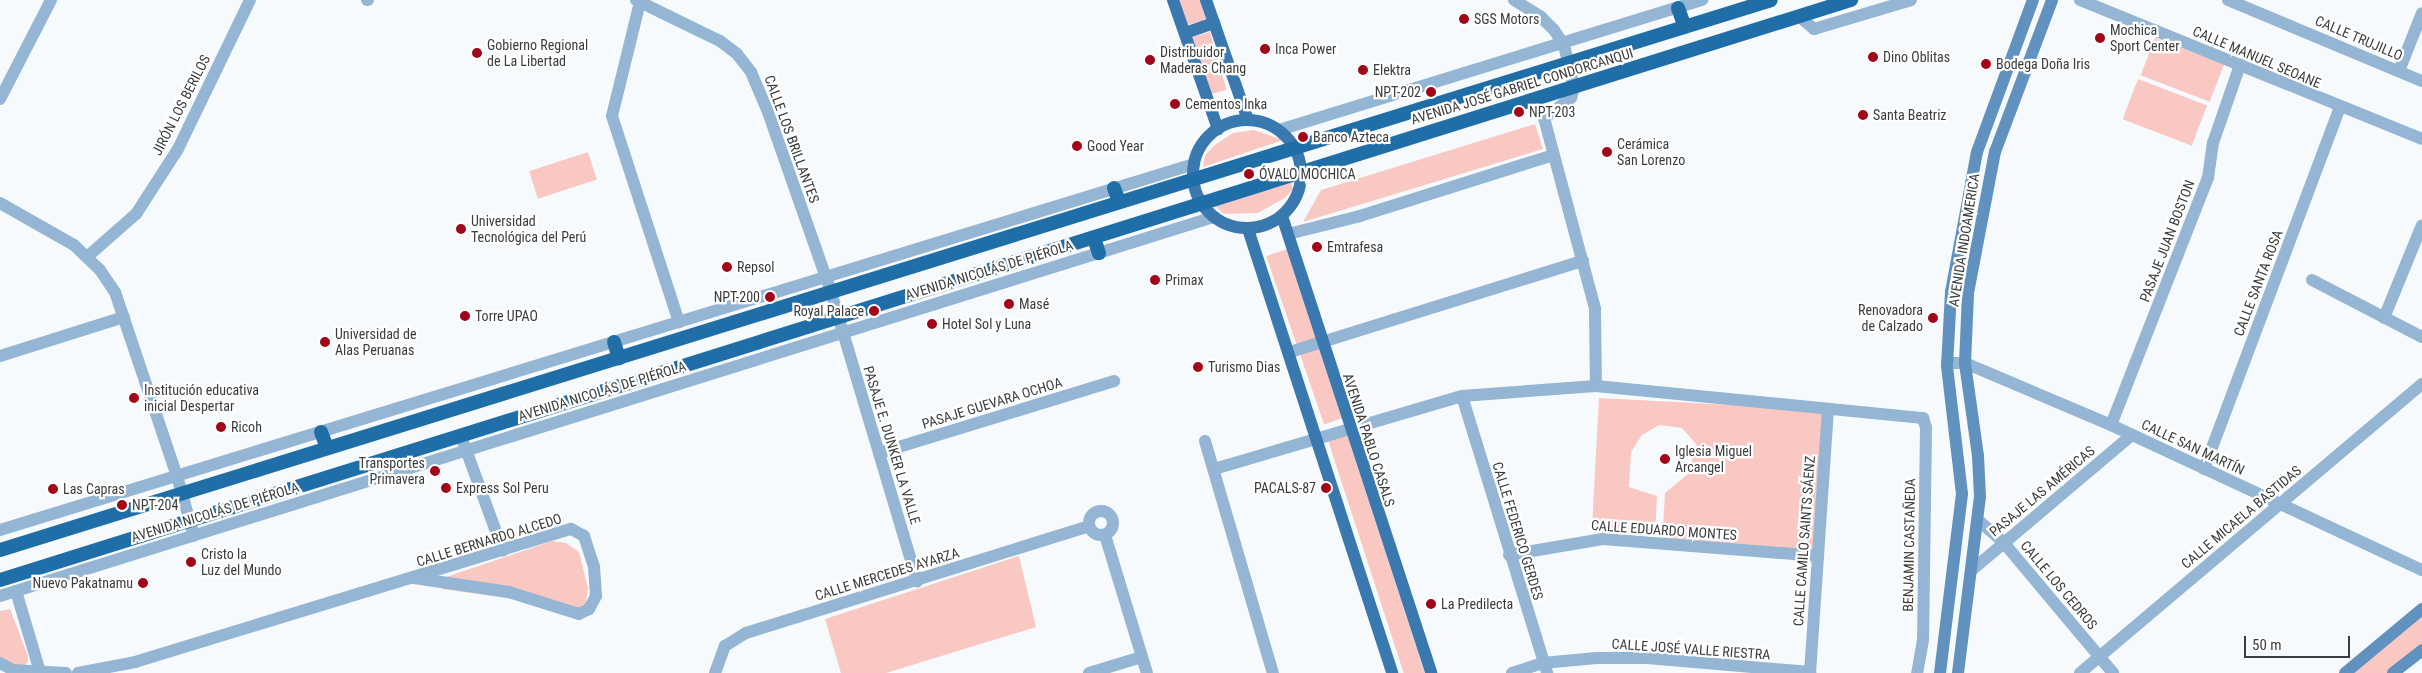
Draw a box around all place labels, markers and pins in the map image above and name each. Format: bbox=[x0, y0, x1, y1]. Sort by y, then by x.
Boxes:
place label: SGS Motors bbox=[1474, 11, 1539, 27]
marker: SGS Motors bbox=[1458, 13, 1470, 25]
place label: Mochica Sport Center bbox=[2110, 22, 2179, 54]
marker: Mochica Sport Center bbox=[2094, 32, 2106, 44]
place label: Gobierno Regional de La Libertad bbox=[487, 37, 588, 70]
place label: Inca Power bbox=[1275, 41, 1336, 57]
marker: Inca Power bbox=[1259, 43, 1271, 55]
place label: Distribuidor Maderas Chang bbox=[1160, 44, 1246, 76]
marker: Gobierno Regional de La Libertad bbox=[471, 47, 483, 59]
place label: Dino Oblitas bbox=[1883, 49, 1950, 65]
marker: Dino Oblitas bbox=[1867, 51, 1879, 63]
marker: Distribuidor Maderas Chang bbox=[1144, 54, 1156, 66]
place label: Bodega Doña Iris bbox=[1996, 56, 2090, 72]
marker: Bodega Doña Iris bbox=[1980, 58, 1992, 70]
place label: Elektra bbox=[1373, 62, 1411, 78]
marker: Elektra bbox=[1357, 64, 1369, 76]
place label: NPT-202 bbox=[1375, 84, 1421, 100]
marker: NPT-202 bbox=[1425, 86, 1437, 98]
place label: Cementos Inka bbox=[1185, 96, 1267, 112]
marker: Cementos Inka bbox=[1169, 98, 1181, 110]
place label: NPT-203 bbox=[1529, 104, 1575, 120]
marker: NPT-203 bbox=[1513, 106, 1525, 118]
place label: Santa Beatriz bbox=[1873, 107, 1946, 123]
marker: Santa Beatriz bbox=[1857, 109, 1869, 121]
place label: Banco Azteca bbox=[1313, 129, 1389, 145]
marker: Banco Azteca bbox=[1297, 131, 1309, 143]
place label: Cerámica San Lorenzo bbox=[1617, 136, 1685, 168]
place label: Good Year bbox=[1087, 138, 1144, 154]
marker: Good Year bbox=[1071, 140, 1083, 152]
marker: Cerámica San Lorenzo bbox=[1601, 146, 1613, 158]
place label: ÓVALO MOCHICA bbox=[1259, 166, 1356, 182]
marker: ÓVALO MOCHICA bbox=[1243, 168, 1255, 180]
place label: Universidad Tecnológica del Perú bbox=[471, 213, 586, 246]
marker: Universidad Tecnológica del Perú bbox=[455, 223, 467, 235]
place label: Emtrafesa bbox=[1327, 239, 1383, 255]
marker: Emtrafesa bbox=[1311, 241, 1323, 253]
place label: Repsol bbox=[737, 259, 775, 275]
marker: Repsol bbox=[721, 261, 733, 273]
place label: Primax bbox=[1165, 272, 1204, 288]
marker: Primax bbox=[1149, 274, 1161, 286]
place label: NPT-200 bbox=[714, 289, 760, 305]
marker: NPT-200 bbox=[764, 291, 776, 303]
place label: Masé bbox=[1019, 296, 1049, 312]
marker: Masé bbox=[1003, 298, 1015, 310]
place label: Renovadora de Calzado bbox=[1858, 302, 1923, 334]
place label: Royal Palace bbox=[793, 303, 864, 319]
marker: Royal Palace bbox=[868, 305, 880, 317]
place label: Torre UPAO bbox=[475, 308, 538, 324]
marker: Torre UPAO bbox=[459, 310, 471, 322]
marker: Renovadora de Calzado bbox=[1927, 312, 1939, 324]
place label: Hotel Sol y Luna bbox=[942, 316, 1031, 332]
marker: Hotel Sol y Luna bbox=[926, 318, 938, 330]
place label: Universidad de Alas Peruanas bbox=[335, 326, 416, 358]
marker: Universidad de Alas Peruanas bbox=[319, 336, 331, 348]
place label: Turismo Dias bbox=[1208, 359, 1280, 375]
marker: Turismo Dias bbox=[1192, 361, 1204, 373]
place label: Institución educativa inicial Despertar bbox=[144, 382, 259, 414]
marker: Institución educativa inicial Despertar bbox=[128, 392, 140, 404]
place label: Ricoh bbox=[231, 419, 262, 435]
marker: Ricoh bbox=[215, 421, 227, 433]
place label: Iglesia Miguel Arcangel bbox=[1675, 443, 1752, 476]
marker: Iglesia Miguel Arcangel bbox=[1659, 453, 1671, 465]
place label: Transportes Primavera bbox=[359, 455, 425, 488]
marker: Transportes Primavera bbox=[429, 465, 441, 477]
place label: Express Sol Peru bbox=[456, 480, 549, 496]
place label: PACALS-87 bbox=[1254, 480, 1316, 496]
place label: Las Capras bbox=[63, 481, 125, 497]
marker: Express Sol Peru bbox=[440, 482, 452, 494]
marker: PACALS-87 bbox=[1320, 482, 1332, 494]
marker: Las Capras bbox=[47, 483, 59, 495]
place label: NPT-204 bbox=[132, 497, 178, 513]
marker: NPT-204 bbox=[116, 499, 128, 511]
place label: Cristo la Luz del Mundo bbox=[201, 546, 282, 578]
marker: Cristo la Luz del Mundo bbox=[185, 556, 197, 568]
place label: Nuevo Pakatnamu bbox=[33, 575, 133, 591]
marker: Nuevo Pakatnamu bbox=[137, 577, 149, 589]
place label: La Predilecta bbox=[1441, 596, 1513, 612]
marker: La Predilecta bbox=[1425, 598, 1437, 610]

